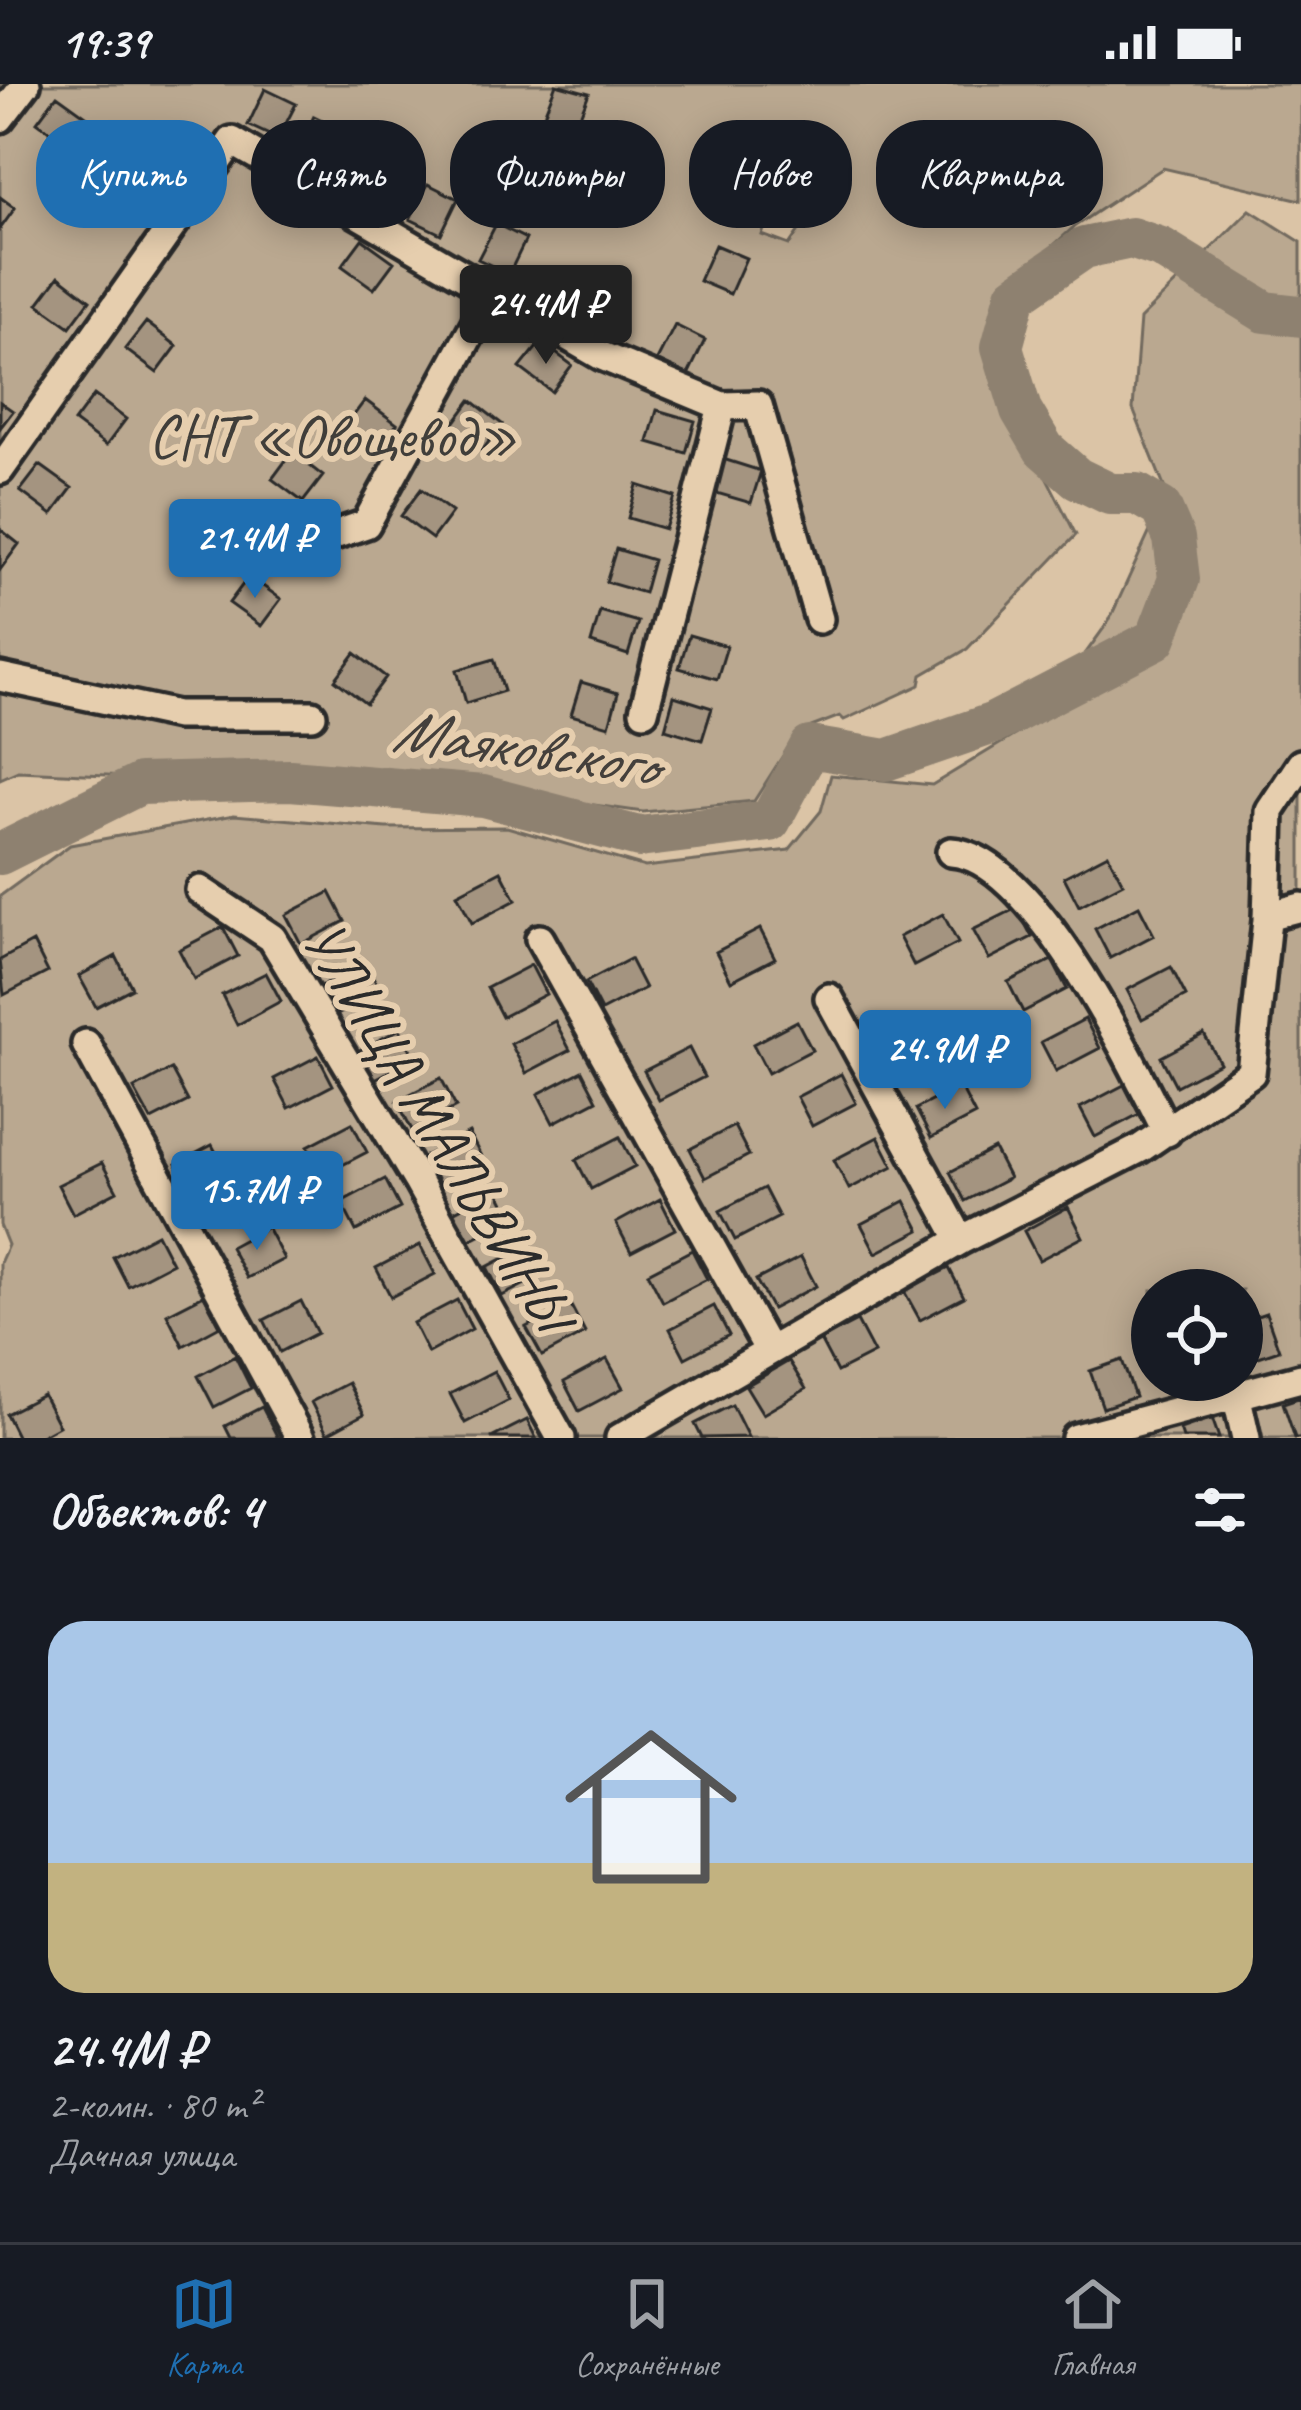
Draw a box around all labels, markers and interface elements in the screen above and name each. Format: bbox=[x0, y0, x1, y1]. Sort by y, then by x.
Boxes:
text: 19:39 bbox=[60, 14, 149, 71]
chip: Купить bbox=[36, 120, 227, 228]
chip: Снять bbox=[251, 120, 426, 228]
chip: Фильтры bbox=[450, 120, 665, 228]
chip: Новое bbox=[689, 120, 852, 228]
chip: Квартира bbox=[876, 120, 1103, 228]
pin: 24.4M ₽ bbox=[435, 265, 657, 367]
text: 24.4M ₽ bbox=[487, 279, 605, 328]
park label: СНТ «Овощевод» bbox=[149, 398, 518, 474]
pin: 21.4M ₽ bbox=[144, 499, 366, 601]
text: 21.4M ₽ bbox=[196, 513, 314, 562]
water label: Маяковского bbox=[388, 690, 672, 807]
street label: УЛИЦА МАЛЬВИНЫ bbox=[286, 907, 595, 1352]
pin: 24.9M ₽ bbox=[834, 1010, 1056, 1112]
text: 24.9M ₽ bbox=[886, 1024, 1004, 1073]
pin: 15.7M ₽ bbox=[146, 1151, 368, 1253]
text: 15.7M ₽ bbox=[198, 1165, 316, 1214]
map controls bbox=[1131, 1269, 1263, 1401]
button: locate bbox=[1131, 1269, 1263, 1401]
icon: filters bbox=[1187, 1477, 1253, 1543]
text: Объектов: 4 bbox=[48, 1478, 261, 1542]
icon: home bbox=[543, 1699, 759, 1915]
text: 24.4M ₽ bbox=[48, 2017, 203, 2081]
text: 2-комн. · 80 m² bbox=[48, 2081, 258, 2130]
text: Дачная улица bbox=[48, 2130, 234, 2179]
tab: Карта bbox=[167, 2271, 242, 2385]
tab: Сохранённые bbox=[575, 2271, 719, 2385]
tab: Главная bbox=[1052, 2271, 1134, 2385]

